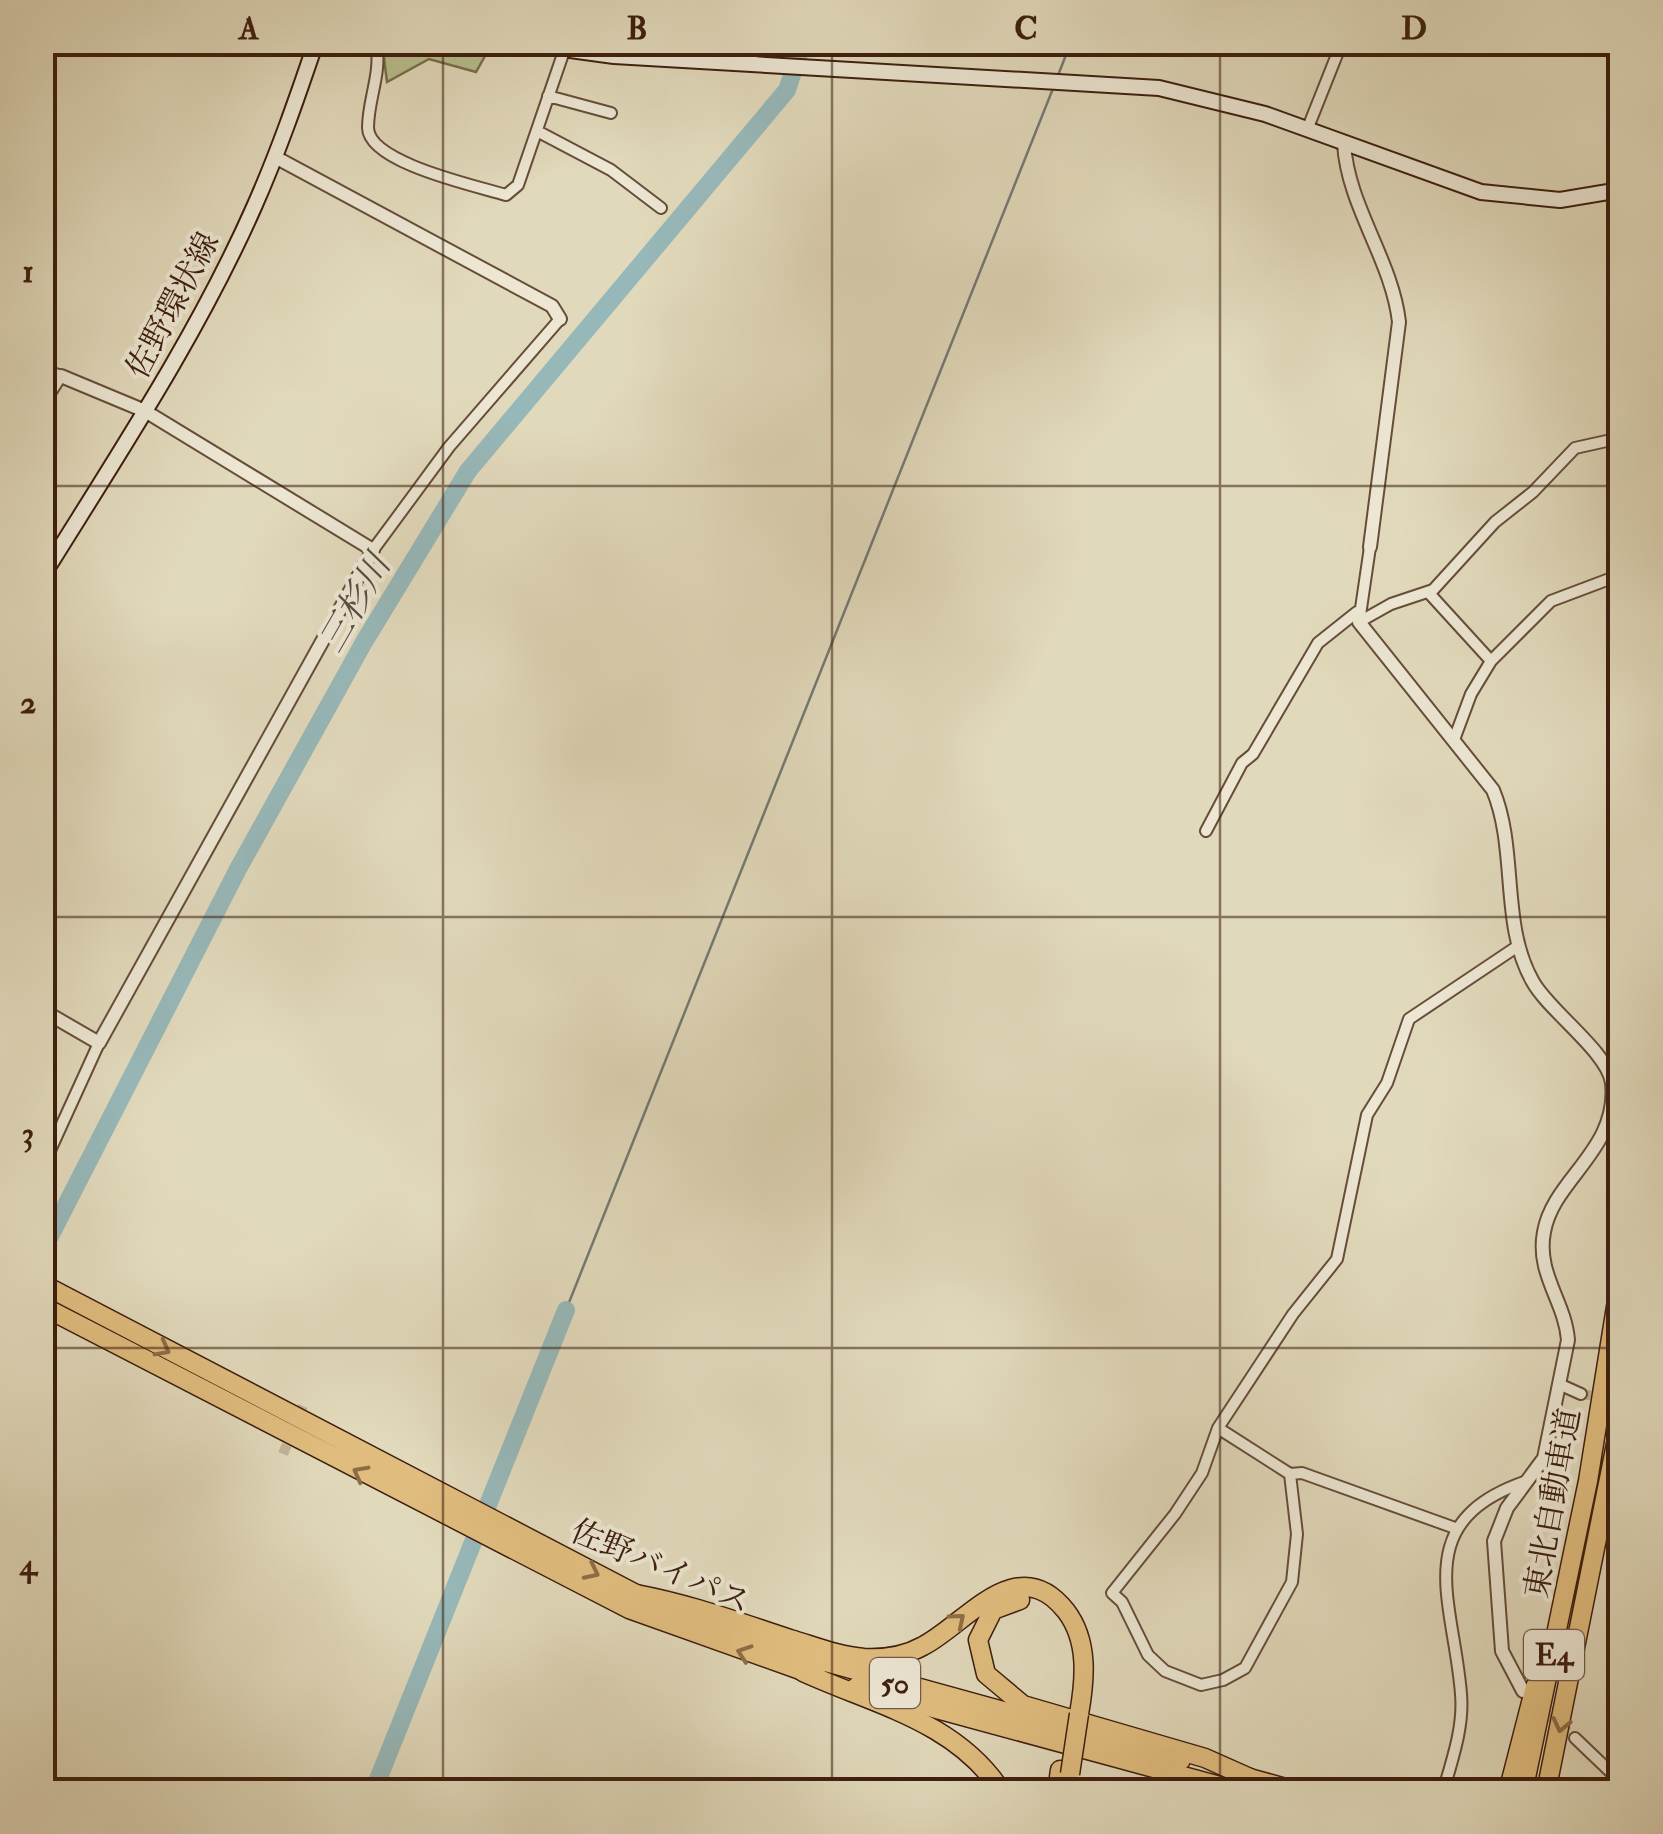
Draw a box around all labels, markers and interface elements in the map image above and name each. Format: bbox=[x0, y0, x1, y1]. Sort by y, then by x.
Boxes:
text: A bbox=[237, 9, 260, 49]
text: B bbox=[627, 9, 647, 49]
text: C bbox=[1014, 9, 1038, 49]
text: D bbox=[1401, 9, 1427, 49]
street label: 佐野環状線 bbox=[118, 225, 228, 386]
text: 1 bbox=[22, 252, 34, 292]
water label: 三杉川 bbox=[310, 544, 402, 660]
text: 2 bbox=[20, 683, 36, 723]
text: 3 bbox=[22, 1114, 34, 1154]
one-way arrow bbox=[153, 1336, 171, 1356]
street label: 東北自動車道 bbox=[1517, 1405, 1589, 1601]
one-way arrow bbox=[353, 1466, 371, 1485]
street label: 佐野バイパス bbox=[565, 1511, 757, 1623]
text: 4 bbox=[18, 1545, 38, 1585]
one-way arrow bbox=[582, 1560, 600, 1580]
one-way arrow bbox=[947, 1614, 965, 1632]
road number: E4 bbox=[1524, 1630, 1584, 1680]
one-way arrow bbox=[736, 1644, 753, 1665]
road number: 50 bbox=[870, 1658, 920, 1708]
one-way arrow bbox=[1552, 1716, 1573, 1733]

